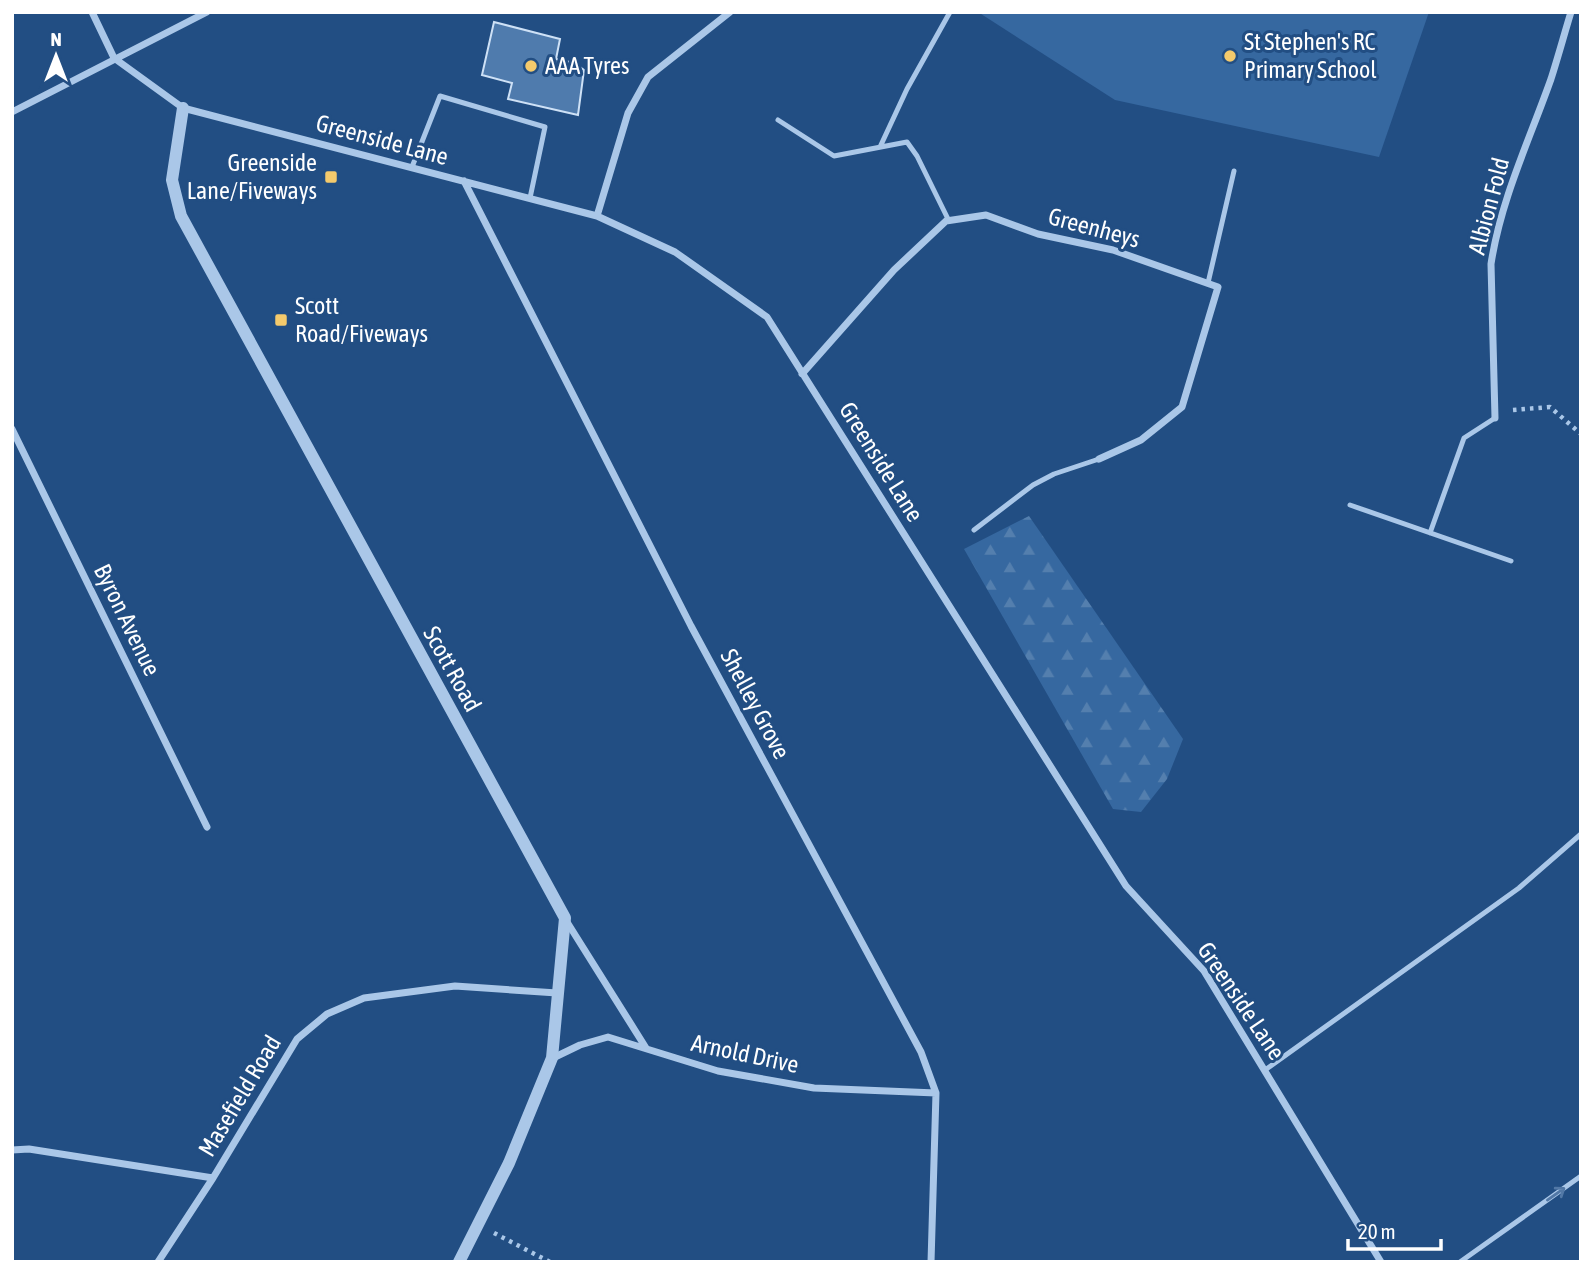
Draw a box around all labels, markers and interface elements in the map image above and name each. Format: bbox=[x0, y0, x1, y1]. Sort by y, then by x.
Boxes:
north arrow bbox=[21, 21, 91, 91]
text: N bbox=[50, 28, 62, 50]
place label: St Stephen's RC Primary School bbox=[1244, 28, 1377, 83]
marker: St Stephen's RC Primary School bbox=[1222, 48, 1238, 64]
place label: AAA Tyres bbox=[545, 52, 629, 79]
marker: AAA Tyres bbox=[523, 58, 539, 74]
street label: Greenside Lane bbox=[313, 109, 451, 170]
place label: Greenside Lane/Fiveways bbox=[187, 149, 317, 204]
street label: Albion Fold bbox=[1463, 154, 1514, 257]
marker: Greenside Lane/Fiveways bbox=[323, 169, 339, 185]
street label: Greenheys bbox=[1045, 202, 1143, 253]
place label: Scott Road/Fiveways bbox=[295, 292, 428, 347]
marker: Scott Road/Fiveways bbox=[273, 312, 289, 328]
street label: Greenside Lane bbox=[834, 397, 929, 526]
street label: Byron Avenue bbox=[89, 559, 166, 680]
street label: Scott Road bbox=[418, 621, 487, 716]
street label: Shelley Grove bbox=[715, 644, 796, 763]
street label: Greenside Lane bbox=[1192, 937, 1291, 1065]
street label: Arnold Drive bbox=[689, 1029, 801, 1078]
street label: Masefield Road bbox=[193, 1030, 286, 1161]
one-way arrow bbox=[1546, 1187, 1565, 1201]
scale bar bbox=[1348, 1208, 1441, 1252]
text: 20 m bbox=[1358, 1219, 1396, 1243]

